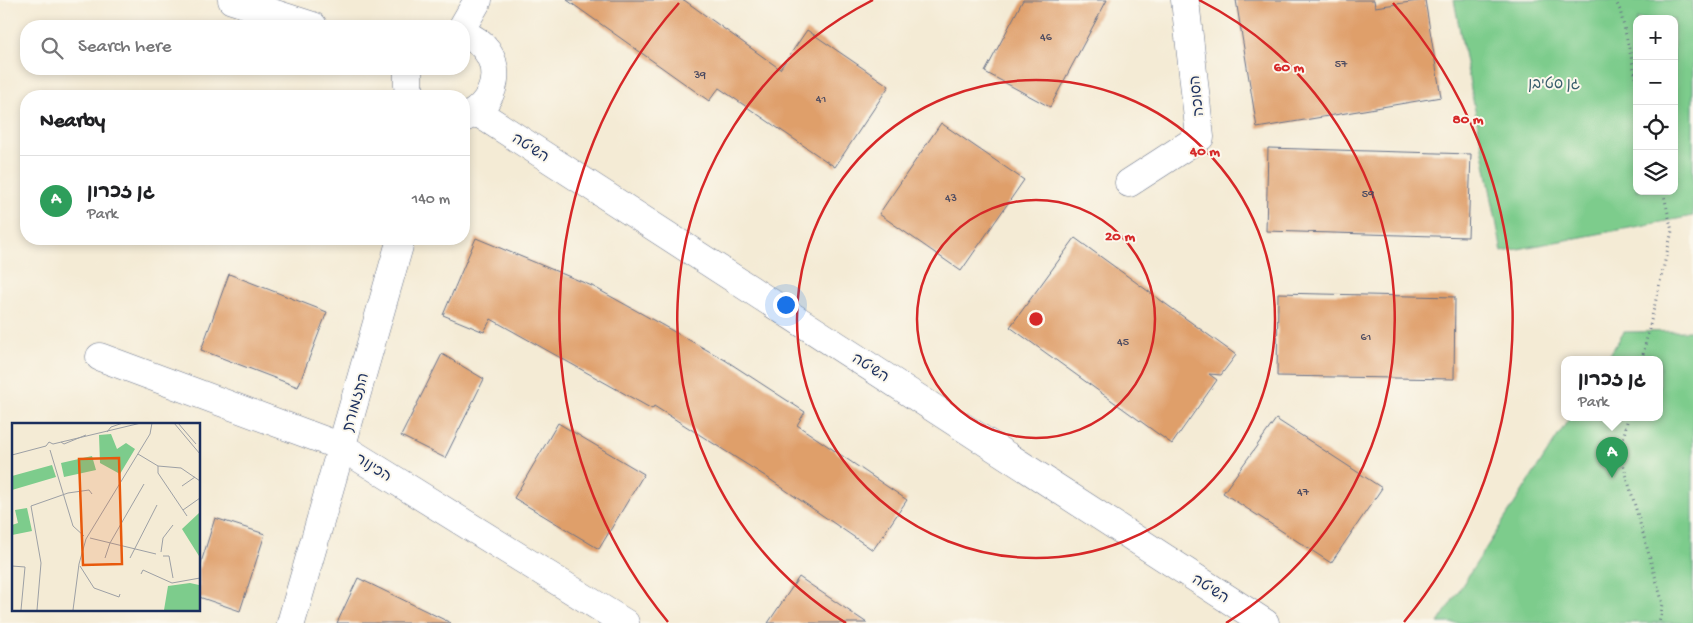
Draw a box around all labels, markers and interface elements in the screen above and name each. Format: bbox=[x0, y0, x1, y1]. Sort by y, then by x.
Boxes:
map controls bbox=[1633, 15, 1678, 195]
button: + bbox=[1633, 15, 1678, 60]
search box bbox=[20, 20, 470, 75]
house number: 46 bbox=[1040, 31, 1053, 45]
icon: search bbox=[38, 34, 66, 62]
text: Search here bbox=[78, 36, 172, 59]
house number: 57 bbox=[1335, 58, 1348, 72]
text: 60 m bbox=[1274, 59, 1305, 77]
button: − bbox=[1633, 60, 1678, 105]
house number: 39 bbox=[693, 69, 706, 83]
street label: הסוכה bbox=[1187, 74, 1209, 117]
park label: גן סטיבן bbox=[1528, 76, 1580, 94]
house number: 41 bbox=[816, 93, 826, 107]
button: locate bbox=[1633, 105, 1678, 150]
text: Nearby bbox=[40, 110, 105, 135]
text: 80 m bbox=[1453, 111, 1484, 129]
street label: השיטה bbox=[508, 130, 552, 167]
text: 40 m bbox=[1189, 143, 1220, 161]
button: layers bbox=[1633, 150, 1678, 195]
text: גן זכרון bbox=[87, 182, 155, 205]
house number: 59 bbox=[1362, 188, 1374, 202]
text: A bbox=[51, 191, 61, 210]
text: 140 m bbox=[412, 191, 450, 210]
house number: 43 bbox=[945, 192, 957, 206]
text: Park bbox=[87, 206, 118, 225]
text: 20 m bbox=[1105, 228, 1135, 246]
your location bbox=[773, 292, 799, 318]
centre of rings bbox=[1027, 310, 1045, 328]
house number: 61 bbox=[1361, 331, 1372, 345]
house number: 45 bbox=[1117, 336, 1129, 350]
street label: השיטה bbox=[848, 350, 892, 387]
popup bbox=[1561, 356, 1663, 421]
text: גן זכרון bbox=[1578, 370, 1646, 393]
street label: התזמורת bbox=[340, 371, 374, 434]
text: Park bbox=[1578, 394, 1608, 413]
inset map bbox=[12, 423, 200, 610]
pin: A bbox=[1596, 437, 1628, 478]
street label: הכינור bbox=[351, 451, 394, 487]
house number: 47 bbox=[1297, 486, 1310, 500]
street label: השיטה bbox=[1188, 571, 1232, 608]

